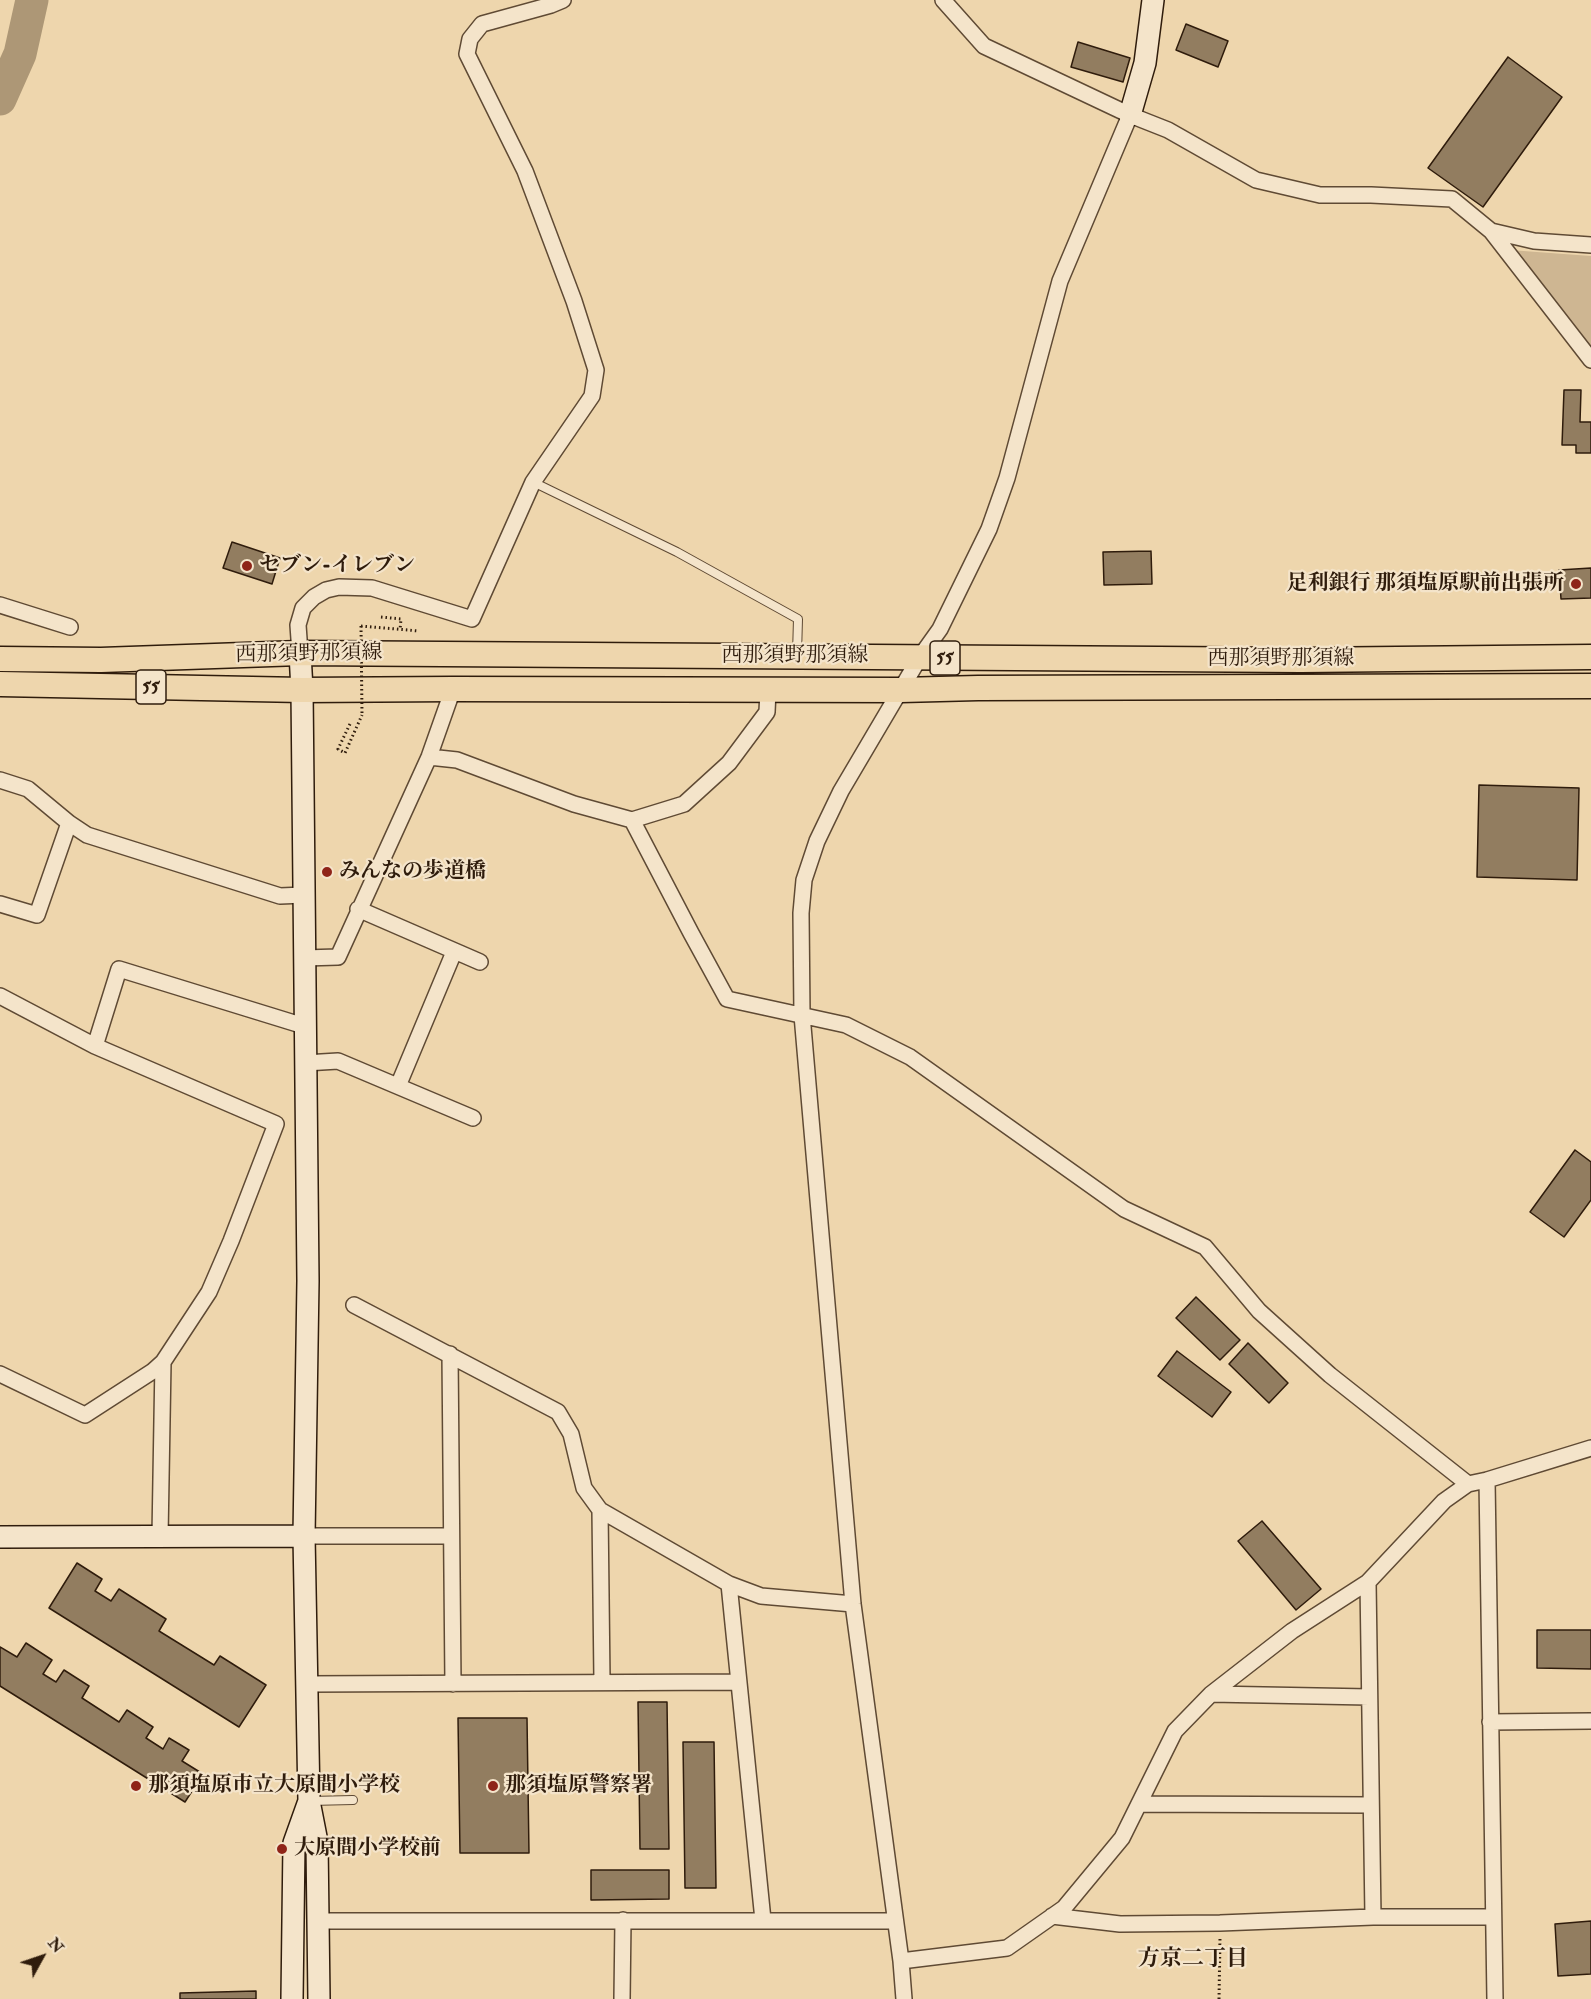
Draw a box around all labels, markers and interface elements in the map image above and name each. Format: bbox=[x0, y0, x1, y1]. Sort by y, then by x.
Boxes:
place label: セブン-イレブン bbox=[259, 553, 415, 579]
marker: セブン-イレブン bbox=[240, 559, 254, 573]
place label: 足利銀行 那須塩原駅前出張所 bbox=[1287, 571, 1564, 597]
marker: 足利銀行 那須塩原駅前出張所 bbox=[1569, 577, 1583, 591]
street label: 西那須野那須線 bbox=[235, 641, 383, 669]
road number: 55 bbox=[930, 641, 960, 675]
street label: 西那須野那須線 bbox=[722, 643, 868, 669]
street label: 西那須野那須線 bbox=[1208, 646, 1354, 672]
road number: 55 bbox=[136, 670, 166, 704]
place label: みんなの歩道橋 bbox=[339, 859, 486, 885]
marker: みんなの歩道橋 bbox=[320, 865, 334, 879]
place label: 那須塩原市立大原間小学校 bbox=[148, 1773, 400, 1799]
place label: 那須塩原警察署 bbox=[505, 1773, 652, 1799]
marker: 那須塩原市立大原間小学校 bbox=[129, 1779, 143, 1793]
marker: 那須塩原警察署 bbox=[486, 1779, 500, 1793]
place label: 大原間小学校前 bbox=[294, 1836, 441, 1862]
marker: 大原間小学校前 bbox=[275, 1842, 289, 1856]
north arrow bbox=[12, 1927, 72, 1987]
text: N bbox=[44, 1934, 68, 1957]
district label: 方京二丁目 bbox=[1138, 1947, 1248, 1973]

